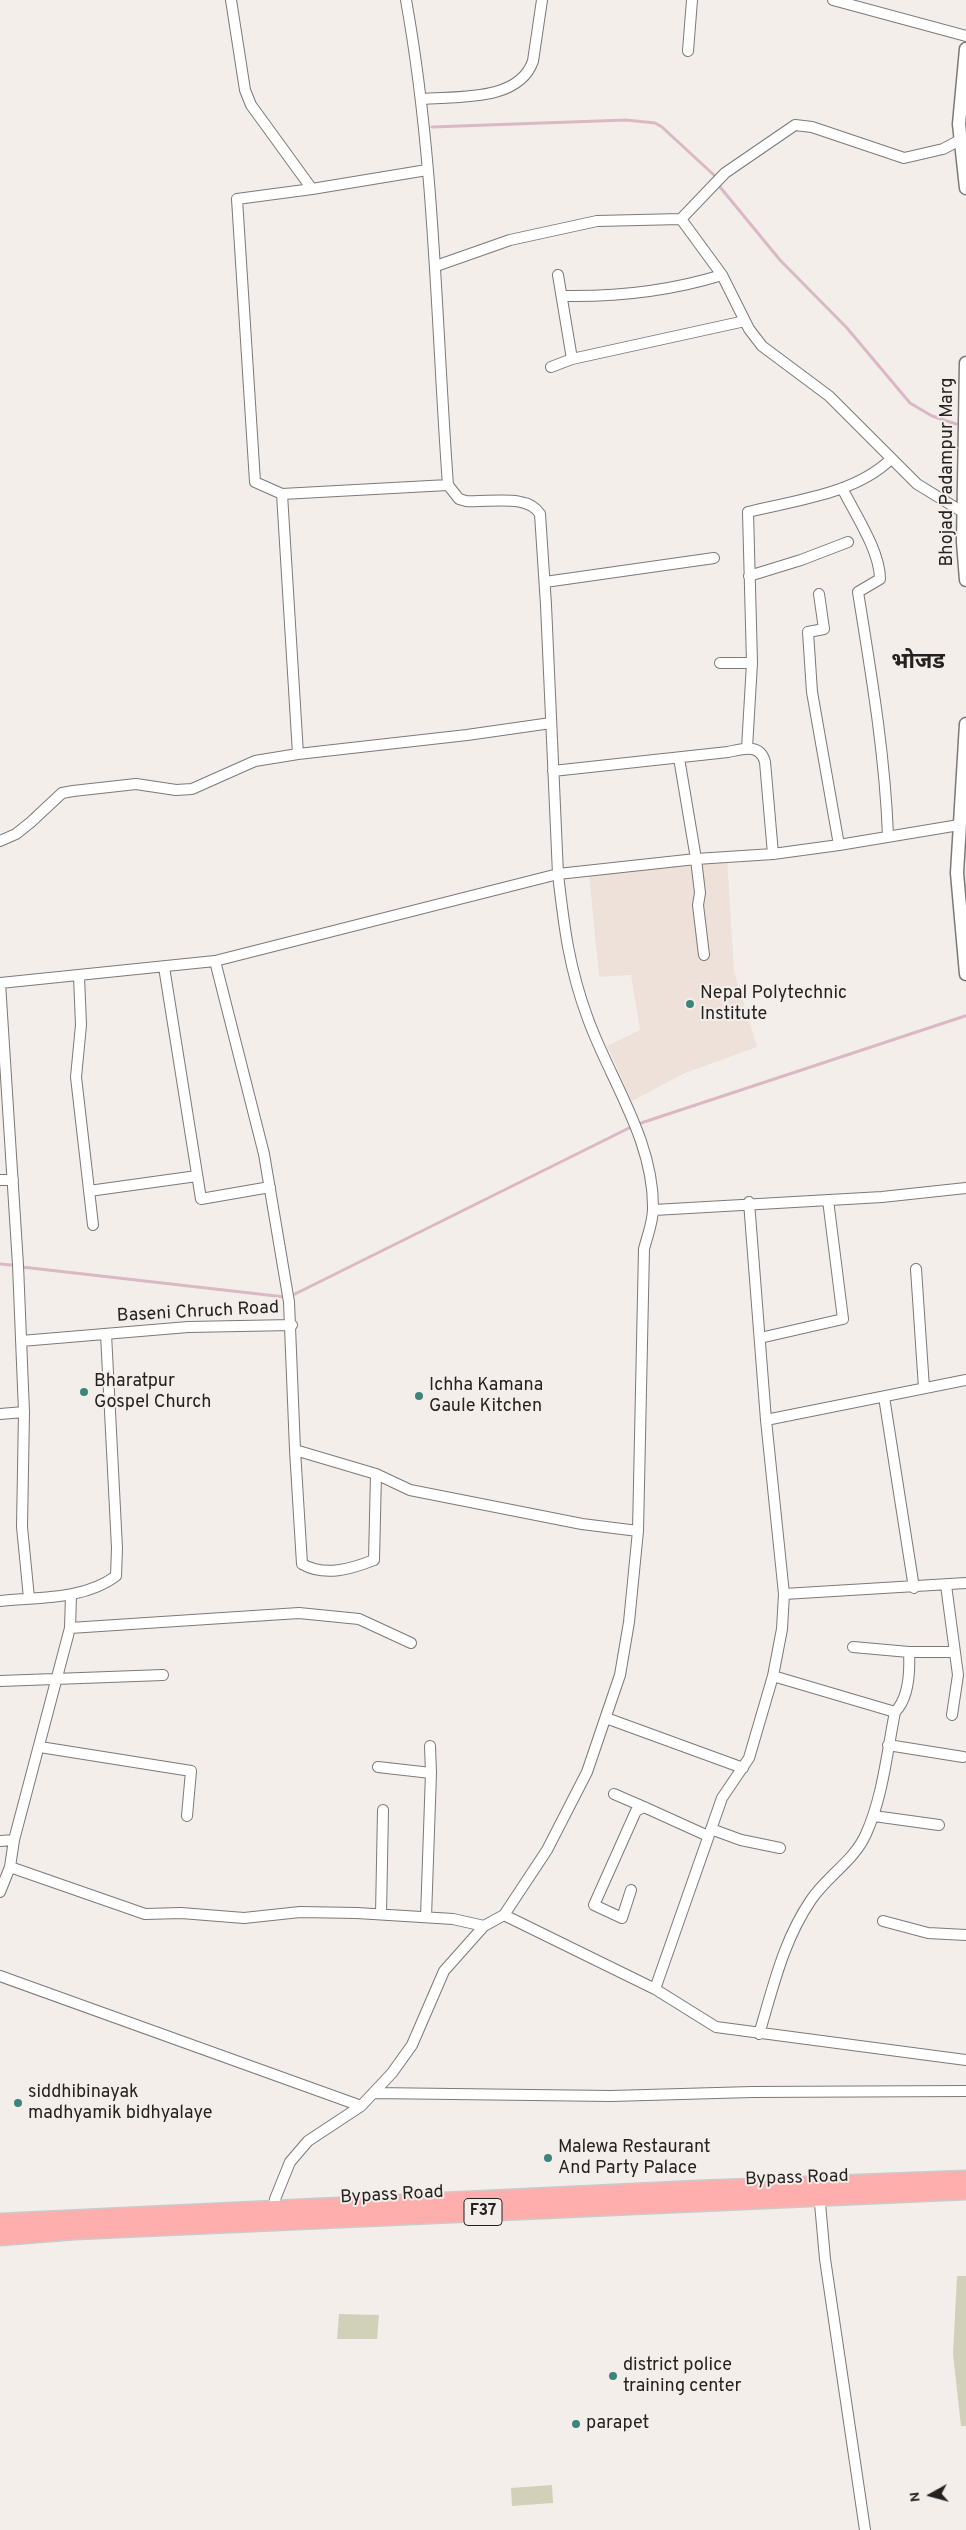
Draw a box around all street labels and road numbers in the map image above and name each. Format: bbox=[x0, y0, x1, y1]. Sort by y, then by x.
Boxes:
street label: Bhojad Padampur Marg bbox=[937, 378, 959, 566]
street label: Baseni Chruch Road bbox=[116, 1298, 280, 1328]
street label: Bypass Road bbox=[745, 2166, 849, 2192]
street label: Bypass Road bbox=[340, 2183, 444, 2209]
road number: F37 bbox=[464, 2198, 502, 2226]

